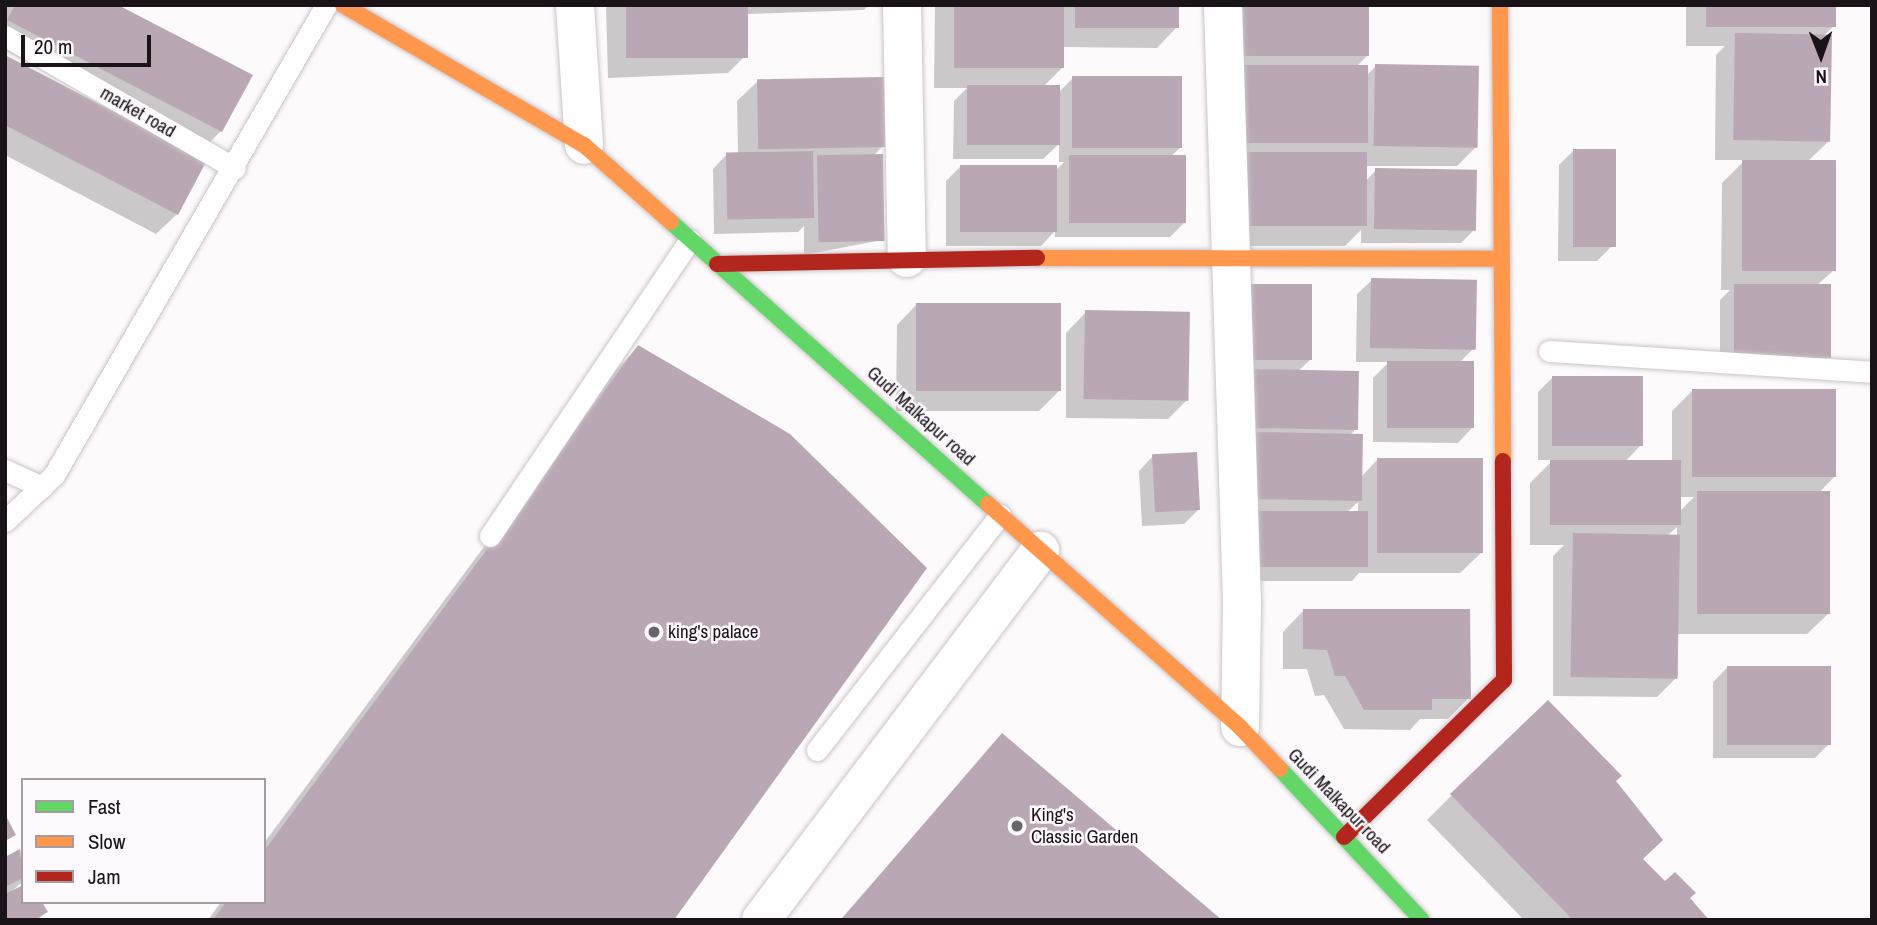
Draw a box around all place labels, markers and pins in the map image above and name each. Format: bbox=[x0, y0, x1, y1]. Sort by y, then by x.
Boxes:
place label: king's palace bbox=[668, 621, 758, 643]
marker: king's palace bbox=[646, 624, 662, 640]
place label: King's Classic Garden bbox=[1031, 804, 1138, 848]
marker: King's Classic Garden bbox=[1009, 818, 1025, 834]

